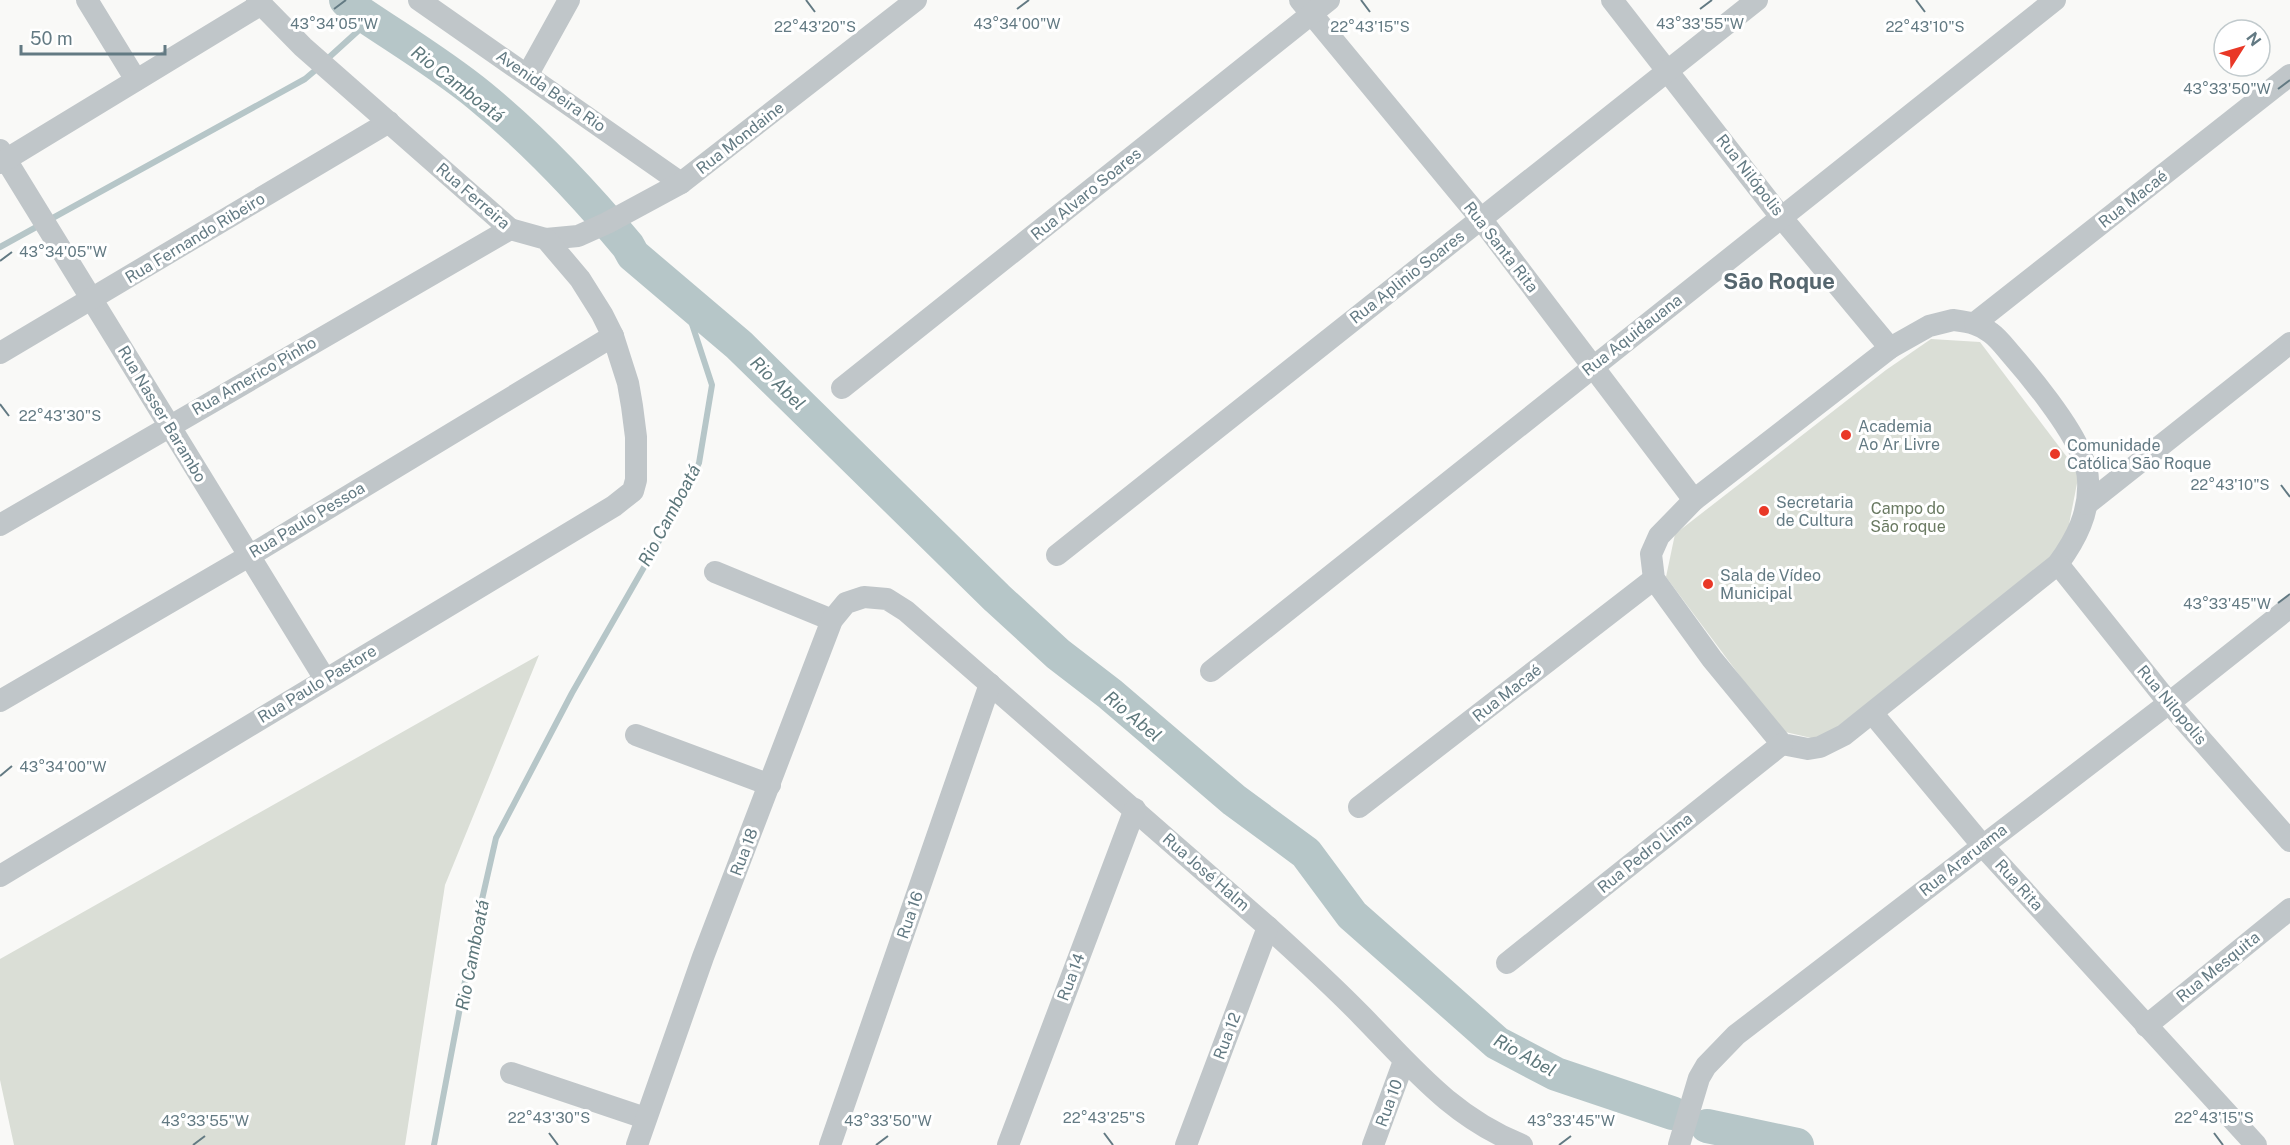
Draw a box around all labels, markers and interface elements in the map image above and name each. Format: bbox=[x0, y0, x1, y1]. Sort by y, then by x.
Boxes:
text: 43°34'05"W bbox=[290, 15, 378, 32]
text: 43°34'00"W bbox=[973, 15, 1061, 32]
text: 43°33'55"W bbox=[1656, 15, 1744, 32]
scale bar bbox=[21, 18, 165, 56]
text: 22°43'20"S bbox=[774, 18, 856, 35]
text: 22°43'15"S bbox=[1330, 18, 1410, 35]
text: 22°43'10"S bbox=[1885, 18, 1965, 35]
north arrow bbox=[2212, 18, 2272, 78]
text: 50 m bbox=[30, 28, 73, 49]
text: N bbox=[2242, 29, 2265, 50]
water label: Rio Camboatá bbox=[407, 41, 509, 127]
street label: Avenida Beira Rio bbox=[493, 46, 609, 136]
text: 43°33'50"W bbox=[2183, 80, 2271, 97]
street label: Rua Mondaine bbox=[692, 98, 788, 178]
street label: Rua Nilópolis bbox=[1712, 131, 1788, 219]
street label: Rua Alvaro Soares bbox=[1027, 144, 1145, 244]
street label: Rua Ferreira bbox=[432, 159, 514, 233]
street label: Rua Macaé bbox=[2095, 166, 2171, 232]
street label: Rua Fernando Ribeiro bbox=[122, 189, 268, 287]
street label: Rua Santa Rita bbox=[1460, 198, 1542, 296]
street label: Rua Aplinio Soares bbox=[1346, 226, 1468, 328]
text: 43°34'05"W bbox=[19, 243, 107, 260]
district label: São Roque bbox=[1723, 268, 1835, 294]
street label: Rua Aquidauana bbox=[1578, 290, 1686, 380]
street label: Rua Americo Pinho bbox=[188, 333, 320, 419]
street label: Rua Nasser Barambo bbox=[114, 342, 210, 486]
water label: Rio Abel bbox=[746, 352, 810, 414]
text: 22°43'30"S bbox=[19, 407, 101, 424]
place label: Academia Ao Ar Livre bbox=[1858, 417, 1940, 454]
marker: Academia Ao Ar Livre bbox=[1839, 428, 1853, 442]
place label: Comunidade Católica São Roque bbox=[2067, 436, 2211, 473]
marker: Comunidade Católica São Roque bbox=[2048, 447, 2062, 461]
water label: Rio Camboatá bbox=[633, 460, 705, 570]
text: 22°43'10"S bbox=[2190, 476, 2270, 493]
street label: Rua Paulo Pessoa bbox=[246, 478, 368, 562]
place label: Secretaria de Cultura bbox=[1776, 493, 1853, 530]
park label: Campo do São roque bbox=[1870, 499, 1946, 536]
marker: Secretaria de Cultura bbox=[1757, 504, 1771, 518]
place label: Sala de Vídeo Municipal bbox=[1720, 566, 1821, 603]
marker: Sala de Vídeo Municipal bbox=[1701, 577, 1715, 591]
text: 43°33'45"W bbox=[2183, 595, 2271, 612]
street label: Rua Paulo Pastore bbox=[254, 641, 380, 727]
street label: Rua Macaé bbox=[1469, 660, 1545, 726]
street label: Rua Nilopolis bbox=[2133, 661, 2211, 749]
water label: Rio Abel bbox=[1100, 686, 1166, 746]
text: 43°34'00"W bbox=[19, 758, 107, 775]
street label: Rua Pedro Lima bbox=[1594, 809, 1696, 897]
street label: Rua Araruama bbox=[1915, 820, 2011, 900]
street label: Rua 18 bbox=[726, 825, 762, 879]
street label: Rua José Halm bbox=[1159, 829, 1253, 915]
street label: Rua Rita bbox=[1991, 855, 2047, 915]
street label: Rua 16 bbox=[893, 889, 927, 941]
water label: Rio Camboatá bbox=[451, 898, 493, 1012]
street label: Rua Mesquita bbox=[2172, 928, 2264, 1006]
street label: Rua 14 bbox=[1053, 951, 1089, 1003]
street label: Rua 12 bbox=[1209, 1010, 1245, 1062]
water label: Rio Abel bbox=[1490, 1029, 1560, 1081]
street label: Rua 10 bbox=[1372, 1077, 1406, 1129]
text: 22°43'30"S bbox=[508, 1109, 590, 1126]
text: 22°43'25"S bbox=[1063, 1109, 1145, 1126]
text: 22°43'15"S bbox=[2174, 1109, 2254, 1126]
text: 43°33'55"W bbox=[161, 1112, 249, 1129]
text: 43°33'50"W bbox=[844, 1112, 932, 1129]
text: 43°33'45"W bbox=[1527, 1112, 1615, 1129]

